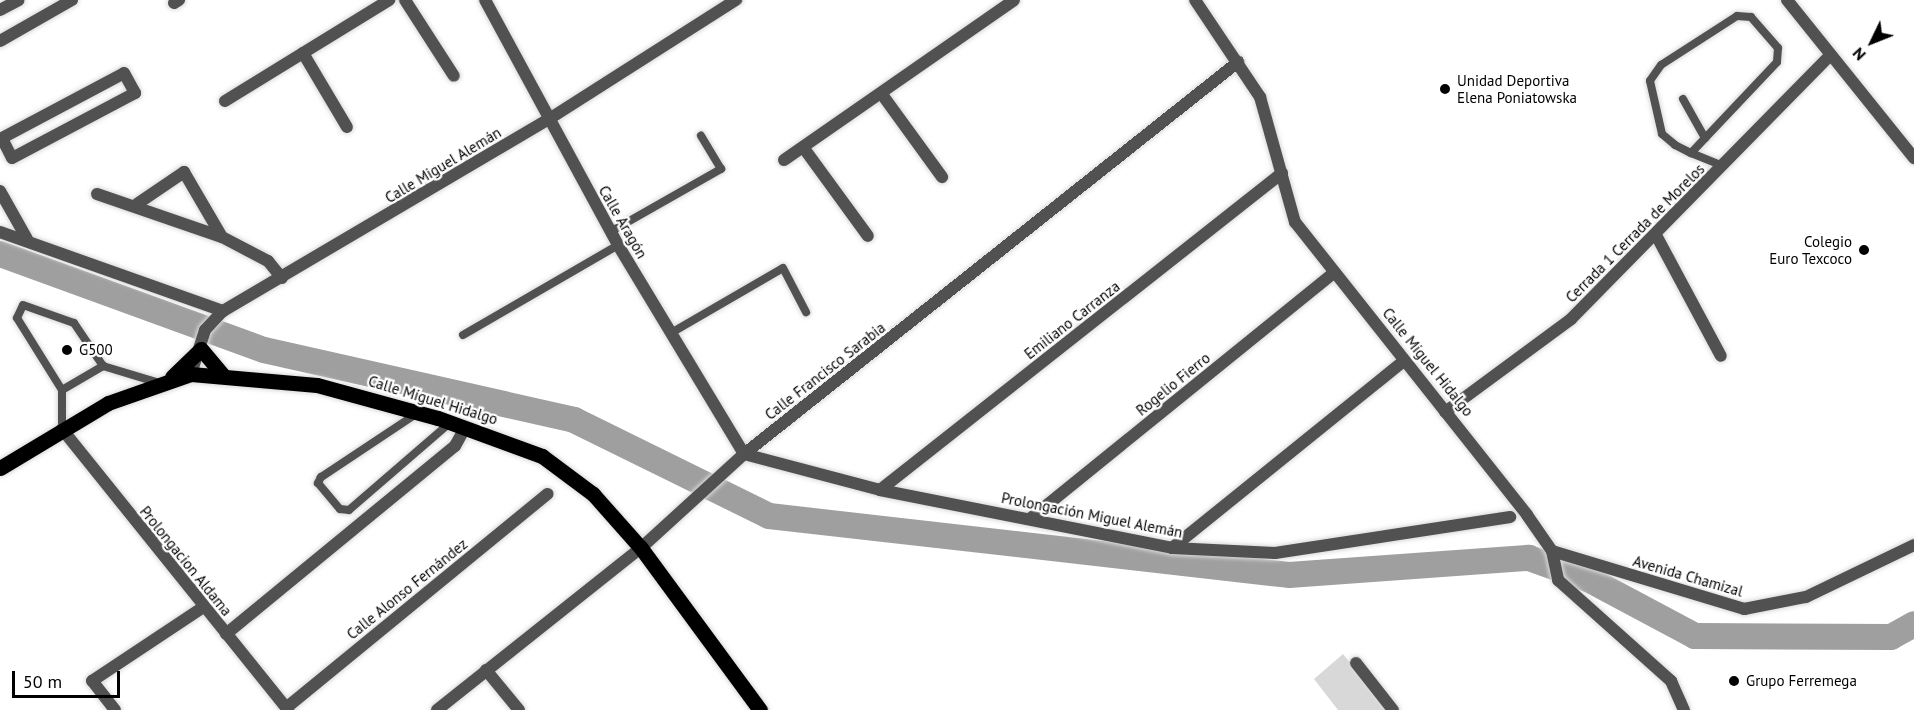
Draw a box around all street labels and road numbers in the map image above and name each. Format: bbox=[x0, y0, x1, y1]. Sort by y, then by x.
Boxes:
street label: Calle Miguel Alemán bbox=[381, 123, 505, 207]
street label: Cerrada 1 Cerrada de Morelos bbox=[1562, 160, 1708, 306]
street label: Calle Aragón bbox=[595, 182, 651, 262]
street label: Emiliano Carranza bbox=[1021, 277, 1123, 363]
street label: Calle Míguel Hidalgo bbox=[1379, 304, 1477, 420]
street label: Calle Francisco Sarabia bbox=[761, 318, 889, 424]
street label: Rogelio Fierro bbox=[1132, 349, 1214, 419]
street label: Calle Míguel Hidalgo bbox=[366, 372, 500, 428]
street label: Prolongación Miguel Alemán bbox=[1000, 489, 1184, 541]
street label: Prolongacion Aldama bbox=[136, 502, 236, 620]
street label: Calle Alonso Fernández bbox=[343, 535, 471, 643]
street label: Avenida Chamizal bbox=[1631, 552, 1745, 600]

